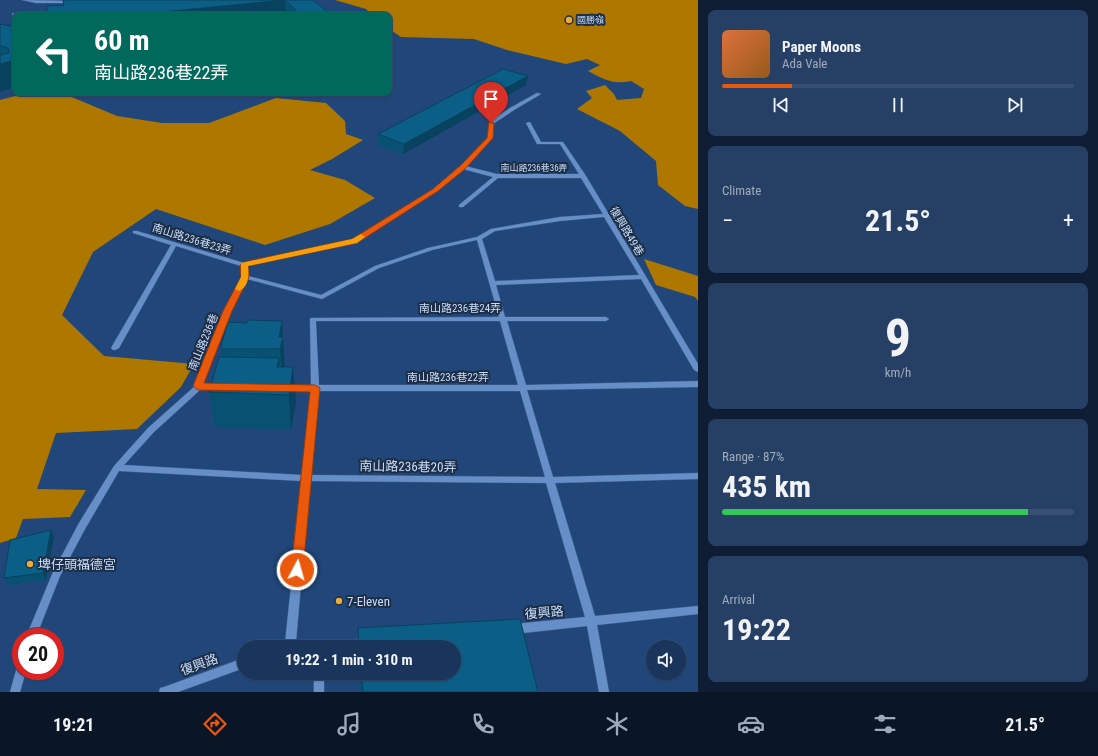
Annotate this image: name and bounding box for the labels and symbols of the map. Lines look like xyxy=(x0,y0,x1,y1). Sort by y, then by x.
marker: 國勝嶺 xyxy=(564,15,574,25)
place label: 國勝嶺 xyxy=(577,15,604,25)
pin xyxy=(474,82,508,123)
street label: 南山路236巷36弄 xyxy=(500,163,568,173)
street label: 復興路49巷 xyxy=(607,204,646,258)
street label: 南山路236巷23弄 xyxy=(151,221,233,258)
street label: 南山路236巷24弄 xyxy=(419,302,501,315)
street label: 南山路236巷 xyxy=(186,312,221,373)
street label: 南山路236巷22弄 xyxy=(407,371,489,384)
street label: 南山路236巷20弄 xyxy=(359,458,457,475)
position arrow xyxy=(276,549,318,591)
place label: 埤仔頭福德宮 xyxy=(38,557,116,572)
marker: 埤仔頭福德宮 xyxy=(25,559,35,569)
place label: 7-Eleven xyxy=(347,594,390,609)
marker: 7-Eleven xyxy=(334,596,344,606)
street label: 復興路 xyxy=(524,603,564,622)
speed limit sign: 20 xyxy=(12,628,64,680)
street label: 復興路 xyxy=(178,651,220,678)

